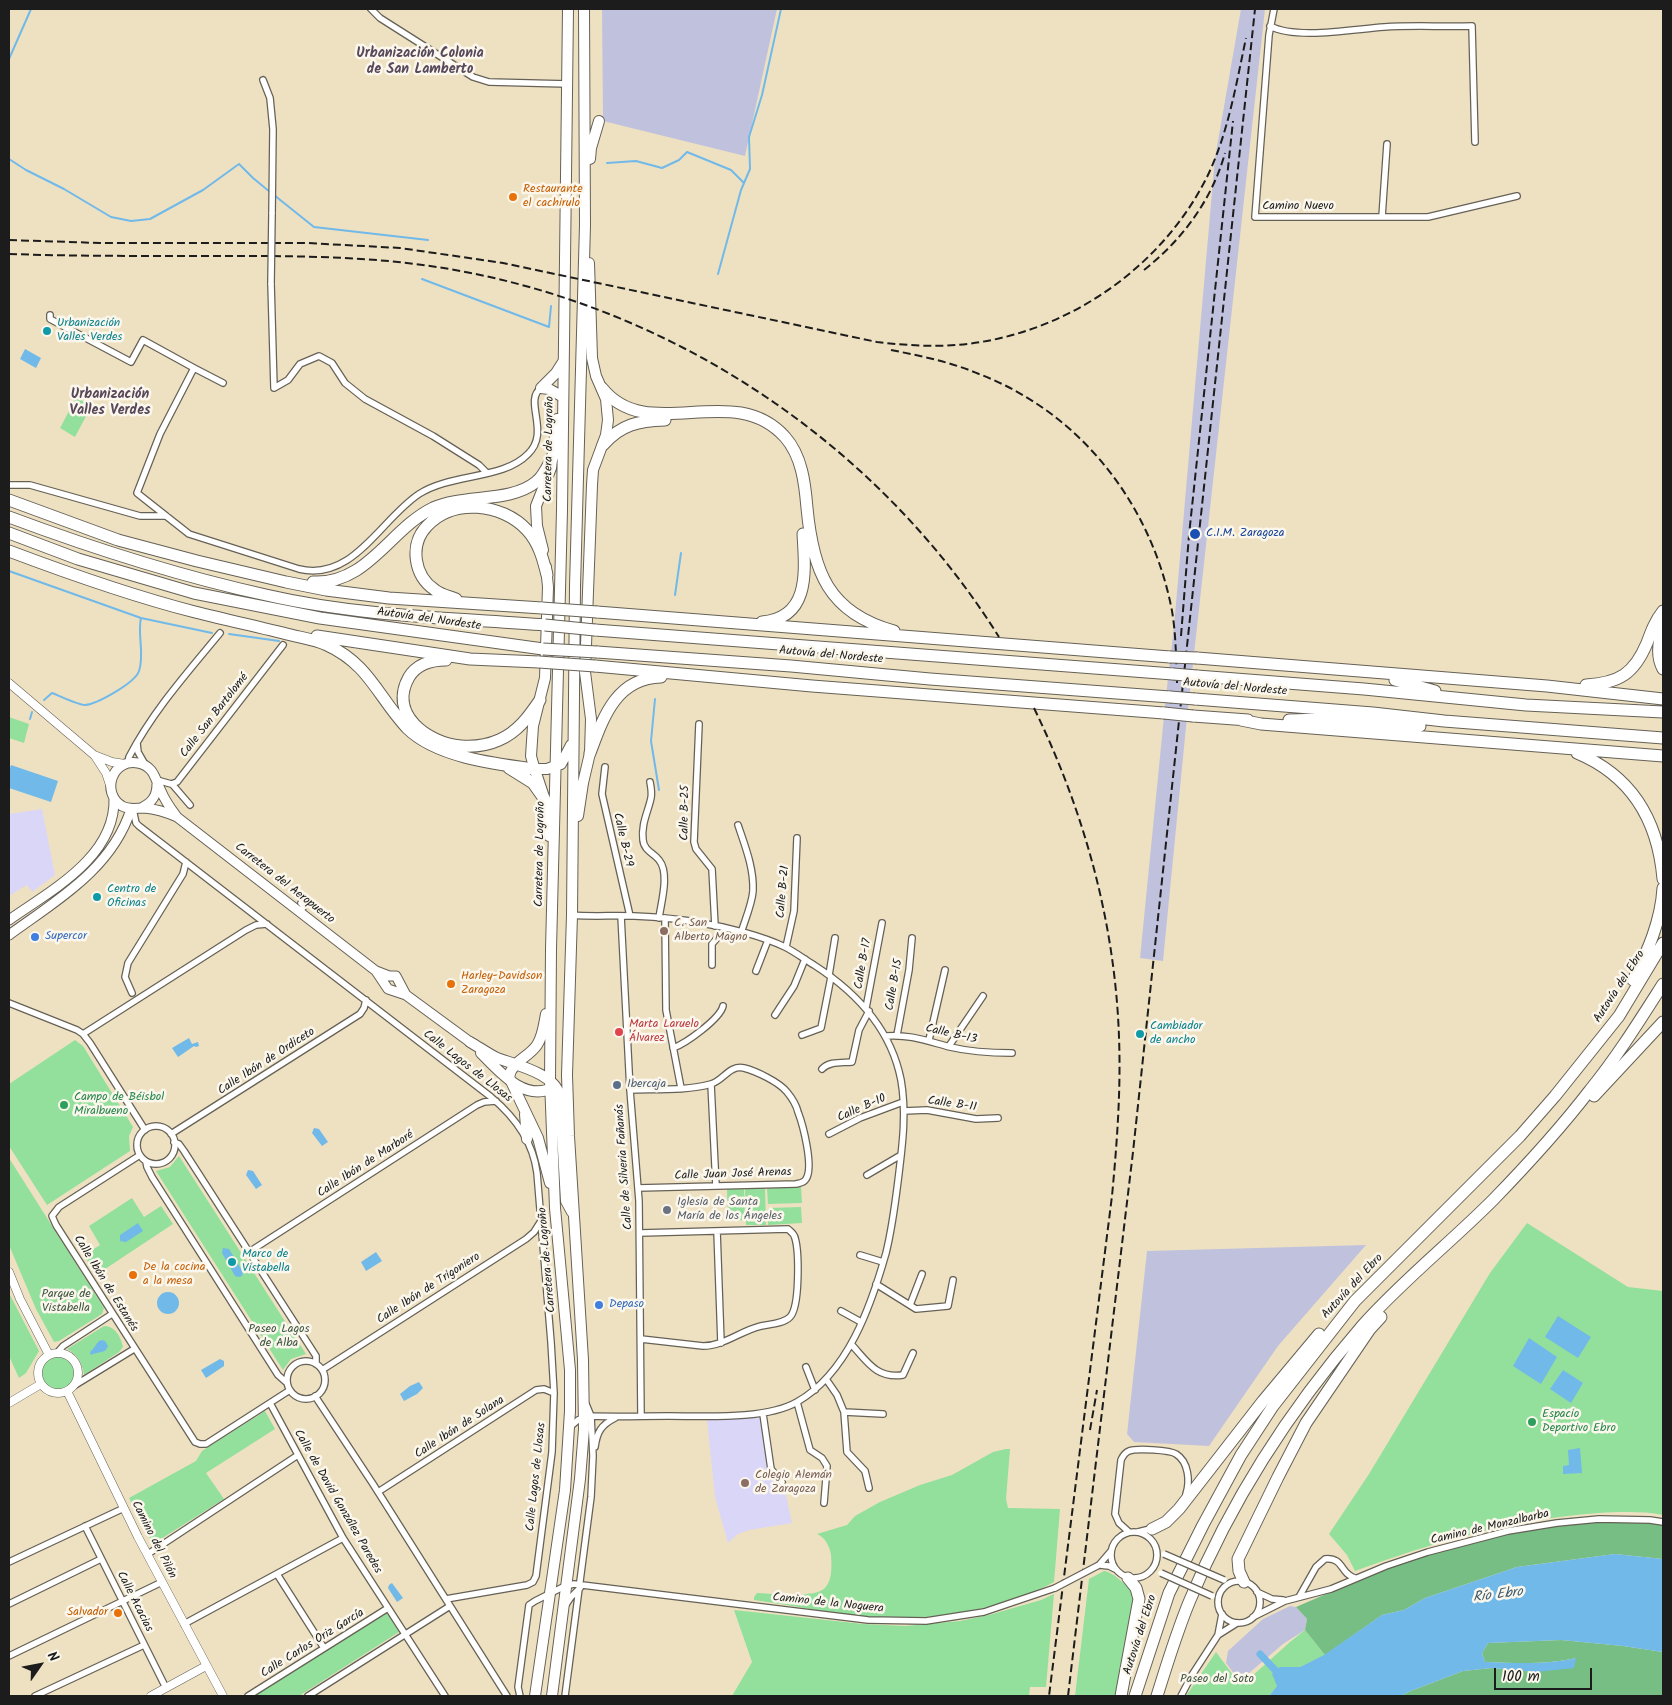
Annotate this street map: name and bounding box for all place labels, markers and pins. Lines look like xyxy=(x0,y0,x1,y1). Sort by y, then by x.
place label: Restaurante el cachirulo xyxy=(523,183,583,211)
marker: Restaurante el cachirulo xyxy=(507,191,519,203)
place label: Urbanización Valles Verdes xyxy=(57,317,122,345)
marker: Urbanización Valles Verdes xyxy=(41,325,53,337)
marker: C.I.M. Zaragoza xyxy=(1188,527,1202,541)
place label: C.I.M. Zaragoza xyxy=(1206,527,1284,541)
place label: Centro de Oficinas xyxy=(107,883,156,911)
marker: Centro de Oficinas xyxy=(91,891,103,903)
place label: C. San Alberto Magno xyxy=(674,917,747,945)
marker: C. San Alberto Magno xyxy=(658,925,670,937)
place label: Supercor xyxy=(45,930,87,944)
marker: Supercor xyxy=(29,931,41,943)
place label: Harley-Davidson Zaragoza xyxy=(461,970,542,998)
marker: Harley-Davidson Zaragoza xyxy=(445,978,457,990)
place label: Marta Laruelo Álvarez xyxy=(629,1018,699,1046)
place label: Cambiador de ancho xyxy=(1150,1020,1203,1048)
marker: Marta Laruelo Álvarez xyxy=(613,1026,625,1038)
marker: Cambiador de ancho xyxy=(1134,1028,1146,1040)
place label: Ibercaja xyxy=(627,1078,666,1092)
marker: Ibercaja xyxy=(611,1079,623,1091)
place label: Campo de Béisbol Miralbueno xyxy=(74,1091,164,1119)
marker: Campo de Béisbol Miralbueno xyxy=(58,1099,70,1111)
place label: Iglesia de Santa María de los Ángeles xyxy=(677,1196,782,1224)
marker: Iglesia de Santa María de los Ángeles xyxy=(661,1204,673,1216)
place label: Marco de Vistabella xyxy=(242,1248,290,1276)
marker: Marco de Vistabella xyxy=(226,1256,238,1268)
place label: De la cocina a la mesa xyxy=(143,1261,205,1289)
marker: De la cocina a la mesa xyxy=(127,1269,139,1281)
place label: Depaso xyxy=(609,1298,644,1312)
marker: Depaso xyxy=(593,1299,605,1311)
place label: Espacio Deportivo Ebro xyxy=(1542,1408,1616,1436)
marker: Espacio Deportivo Ebro xyxy=(1526,1416,1538,1428)
place label: Colegio Alemán de Zaragoza xyxy=(755,1469,832,1497)
marker: Colegio Alemán de Zaragoza xyxy=(739,1477,751,1489)
place label: Salvador xyxy=(67,1606,108,1620)
marker: Salvador xyxy=(112,1607,124,1619)

